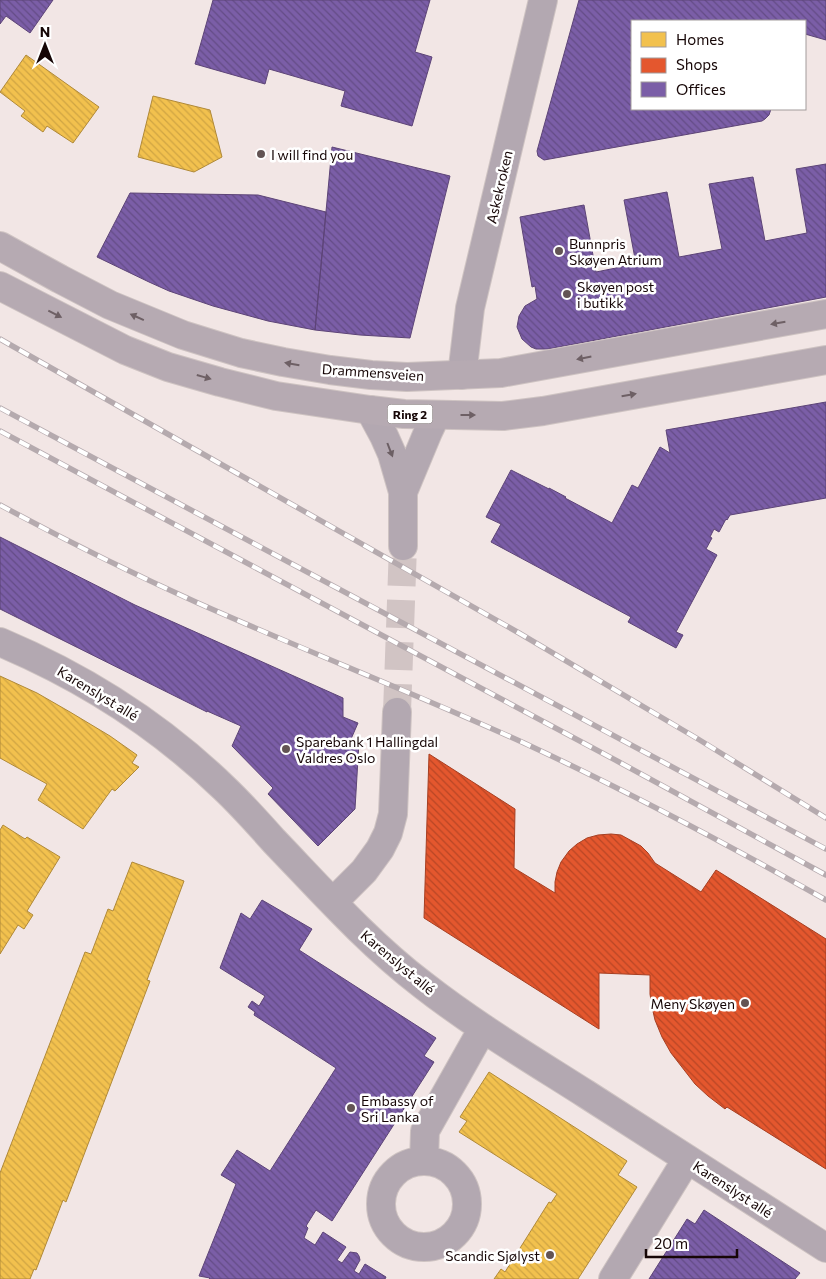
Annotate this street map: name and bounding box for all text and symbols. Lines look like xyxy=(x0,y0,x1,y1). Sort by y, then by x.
north arrow xyxy=(20,20,70,70)
legend xyxy=(631,20,806,110)
text: N xyxy=(40,23,50,40)
text: Homes xyxy=(676,30,724,48)
text: Shops xyxy=(676,55,718,73)
text: Offices xyxy=(676,80,726,98)
place label: I will find you xyxy=(271,146,353,163)
marker: I will find you xyxy=(255,148,267,160)
street label: Askekroken xyxy=(482,149,516,225)
place label: Bunnpris Skøyen Atrium xyxy=(569,235,662,268)
marker: Bunnpris Skøyen Atrium xyxy=(553,245,565,257)
place label: Skøyen post i butikk xyxy=(577,278,655,311)
marker: Skøyen post i butikk xyxy=(561,288,573,300)
one-way arrow xyxy=(48,310,62,318)
one-way arrow xyxy=(130,312,144,320)
one-way arrow xyxy=(770,319,786,327)
one-way arrow xyxy=(575,355,591,363)
one-way arrow xyxy=(284,359,300,367)
street label: Drammensveien xyxy=(321,360,425,384)
one-way arrow xyxy=(197,374,212,382)
one-way arrow xyxy=(621,391,637,399)
road number: Ring 2 xyxy=(388,404,432,424)
one-way arrow xyxy=(461,411,477,419)
one-way arrow xyxy=(386,443,394,458)
street label: Karenslyst allé xyxy=(55,662,141,724)
place label: Sparebank 1 Hallingdal Valdres Oslo xyxy=(296,733,438,766)
marker: Sparebank 1 Hallingdal Valdres Oslo xyxy=(280,743,292,755)
street label: Karenslyst allé xyxy=(358,926,438,998)
place label: Meny Skøyen xyxy=(650,995,735,1012)
marker: Meny Skøyen xyxy=(739,997,751,1009)
place label: Embassy of Sri Lanka xyxy=(361,1092,434,1125)
marker: Embassy of Sri Lanka xyxy=(345,1102,357,1114)
street label: Karenslyst allé xyxy=(690,1157,776,1221)
scale bar xyxy=(646,1226,737,1258)
text: 20 m xyxy=(654,1234,688,1252)
place label: Scandic Sjølyst xyxy=(445,1247,540,1264)
marker: Scandic Sjølyst xyxy=(544,1249,556,1261)

